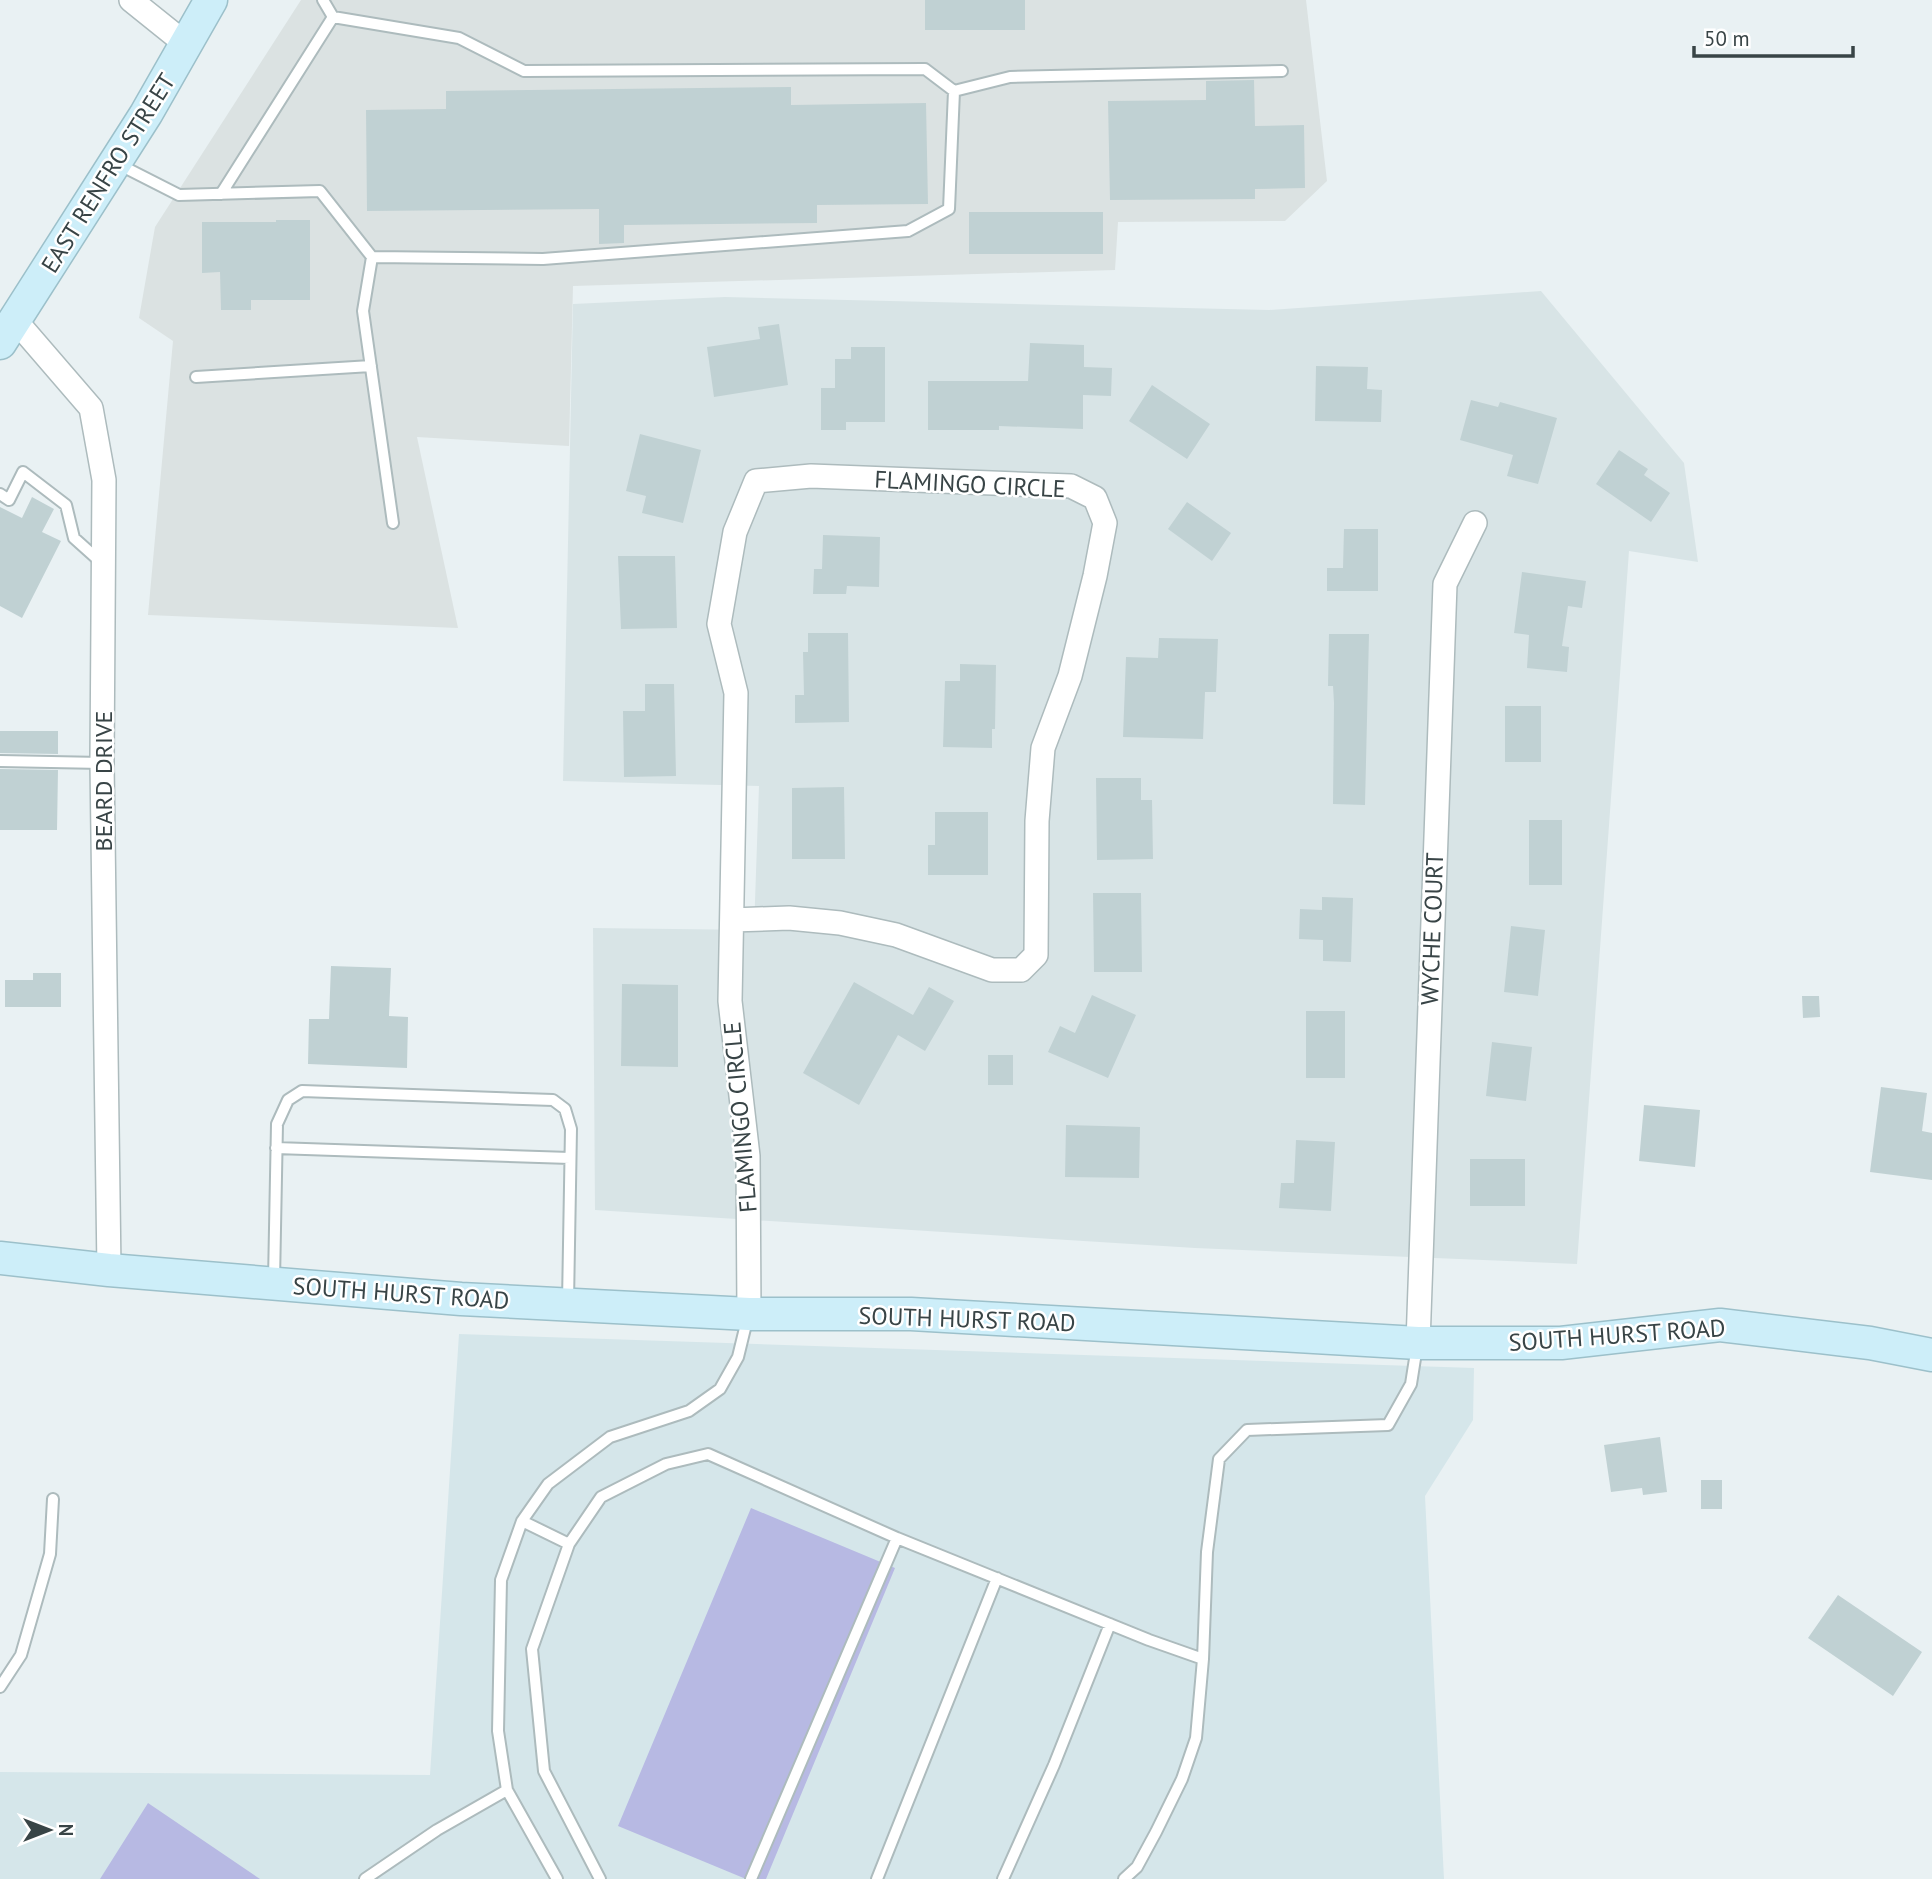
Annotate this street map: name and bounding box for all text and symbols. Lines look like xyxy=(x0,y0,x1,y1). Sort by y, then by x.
scale bar xyxy=(1694,14,1853,58)
text: 50 m xyxy=(1704,25,1750,52)
street label: EAST RENFRO STREET xyxy=(34,67,182,279)
street label: FLAMINGO CIRCLE xyxy=(874,464,1066,504)
street label: BEARD DRIVE xyxy=(88,711,119,851)
street label: WYCHE COURT xyxy=(1414,852,1450,1006)
street label: FLAMINGO CIRCLE xyxy=(716,1020,764,1214)
street label: SOUTH HURST ROAD xyxy=(292,1270,510,1316)
street label: SOUTH HURST ROAD xyxy=(858,1300,1076,1338)
street label: SOUTH HURST ROAD xyxy=(1508,1312,1726,1358)
north arrow xyxy=(14,1795,84,1865)
text: N xyxy=(54,1824,78,1836)

